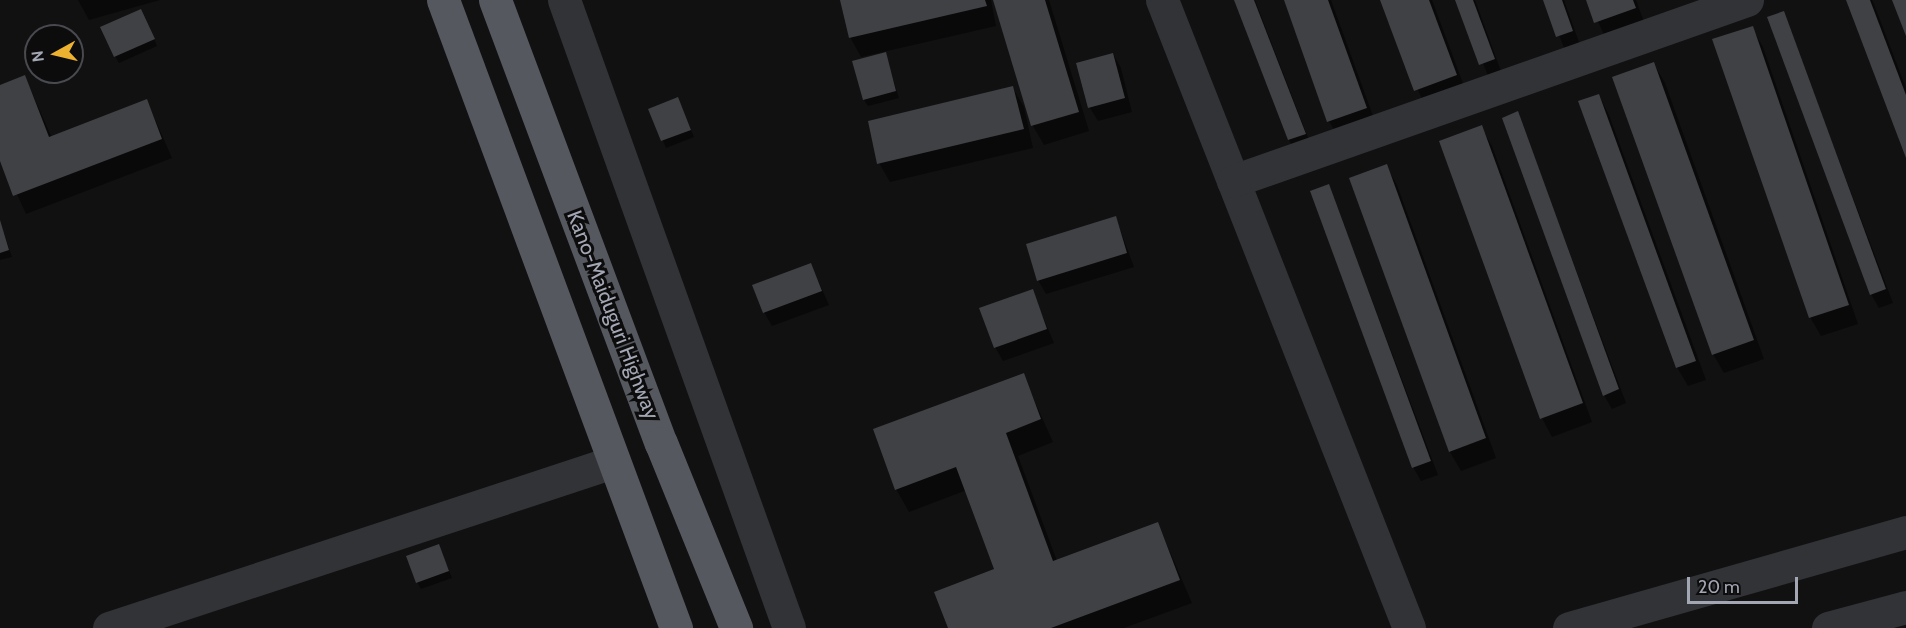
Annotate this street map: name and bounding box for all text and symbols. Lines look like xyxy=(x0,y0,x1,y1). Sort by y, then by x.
north arrow xyxy=(24,24,84,84)
text: N xyxy=(27,49,48,63)
street label: Kano-Maiduguri Highway xyxy=(562,207,664,423)
scale bar xyxy=(1690,565,1801,603)
text: 20 m xyxy=(1698,576,1740,598)

